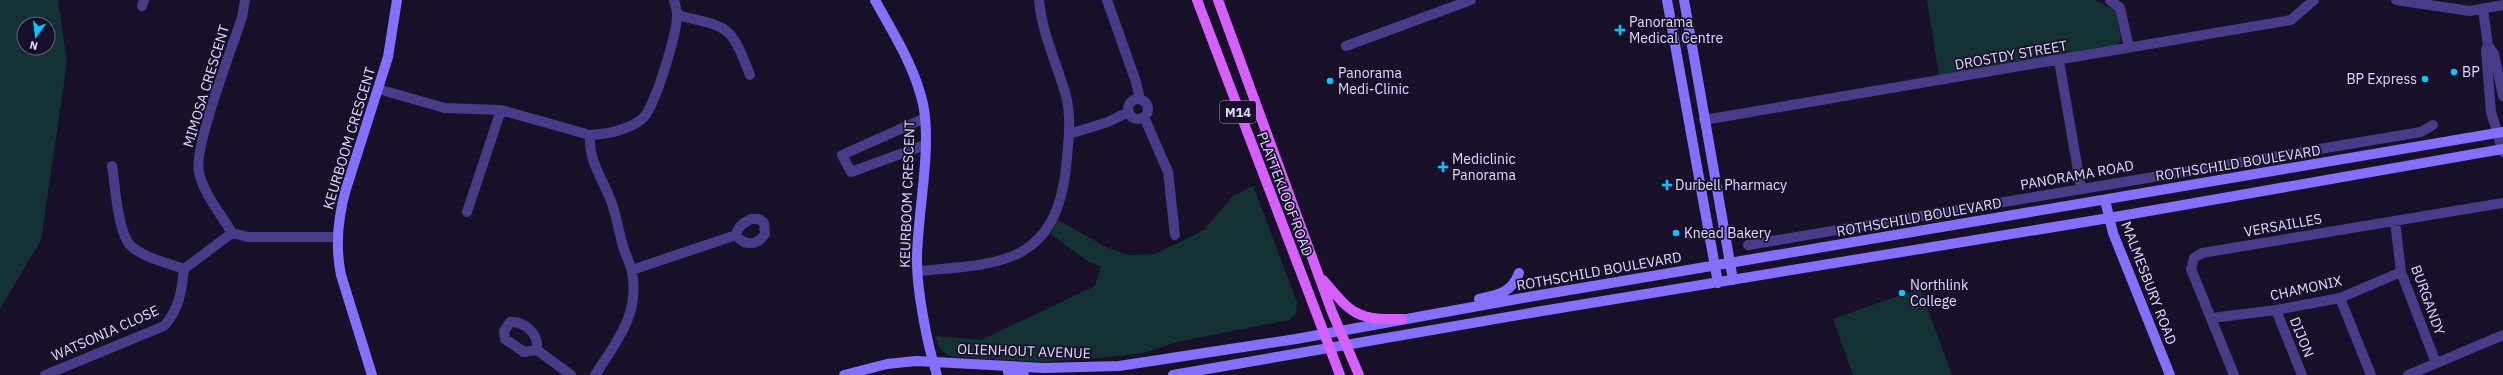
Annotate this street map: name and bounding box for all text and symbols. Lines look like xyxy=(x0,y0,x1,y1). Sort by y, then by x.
place label: Panorama Medical Centre xyxy=(1629,13,1724,47)
north arrow xyxy=(16,16,56,56)
street label: MIMOSA CRESCENT xyxy=(179,22,233,150)
marker: Panorama Medical Centre xyxy=(1614,24,1626,36)
street label: DROSTDY STREET xyxy=(1953,36,2069,74)
text: N xyxy=(28,38,39,53)
place label: BP xyxy=(2462,63,2480,81)
place label: Panorama Medi-Clinic xyxy=(1338,64,1409,98)
street label: KEURBOOM CRESCENT xyxy=(319,65,379,211)
marker: BP xyxy=(2449,67,2459,77)
place label: BP Express xyxy=(2346,70,2417,88)
marker: BP Express xyxy=(2420,74,2430,84)
marker: Panorama Medi-Clinic xyxy=(1325,76,1335,86)
road number: M14 xyxy=(1220,101,1256,123)
street label: KEURBOOM CRESCENT xyxy=(895,120,919,268)
street label: PLATTEKLOOF ROAD xyxy=(1253,129,1317,259)
street label: ROTHSCHILD BOULEVARD xyxy=(2154,141,2322,185)
place label: Mediclinic Panorama xyxy=(1452,150,1516,184)
street label: PANORAMA ROAD xyxy=(2019,156,2135,194)
marker: Mediclinic Panorama xyxy=(1437,161,1449,173)
place label: Durbell Pharmacy xyxy=(1675,176,1787,194)
marker: Durbell Pharmacy xyxy=(1662,180,1672,190)
street label: ROTHSCHILD BOULEVARD xyxy=(1835,194,2003,240)
street label: VERSAILLES xyxy=(2243,209,2323,241)
street label: MALMESBURY ROAD xyxy=(2117,219,2181,347)
place label: Knead Bakery xyxy=(1684,224,1771,242)
marker: Knead Bakery xyxy=(1671,228,1681,238)
street label: ROTHSCHILD BOULEVARD xyxy=(1515,248,1683,294)
street label: BURGANDY xyxy=(2407,262,2449,338)
street label: CHAMONIX xyxy=(2268,272,2344,304)
place label: Northlink College xyxy=(1910,276,1969,310)
marker: Northlink College xyxy=(1897,288,1907,298)
street label: WATSONIA CLOSE xyxy=(49,301,161,365)
street label: DIJON xyxy=(2286,314,2318,360)
street label: OLIENHOUT AVENUE xyxy=(957,340,1091,362)

